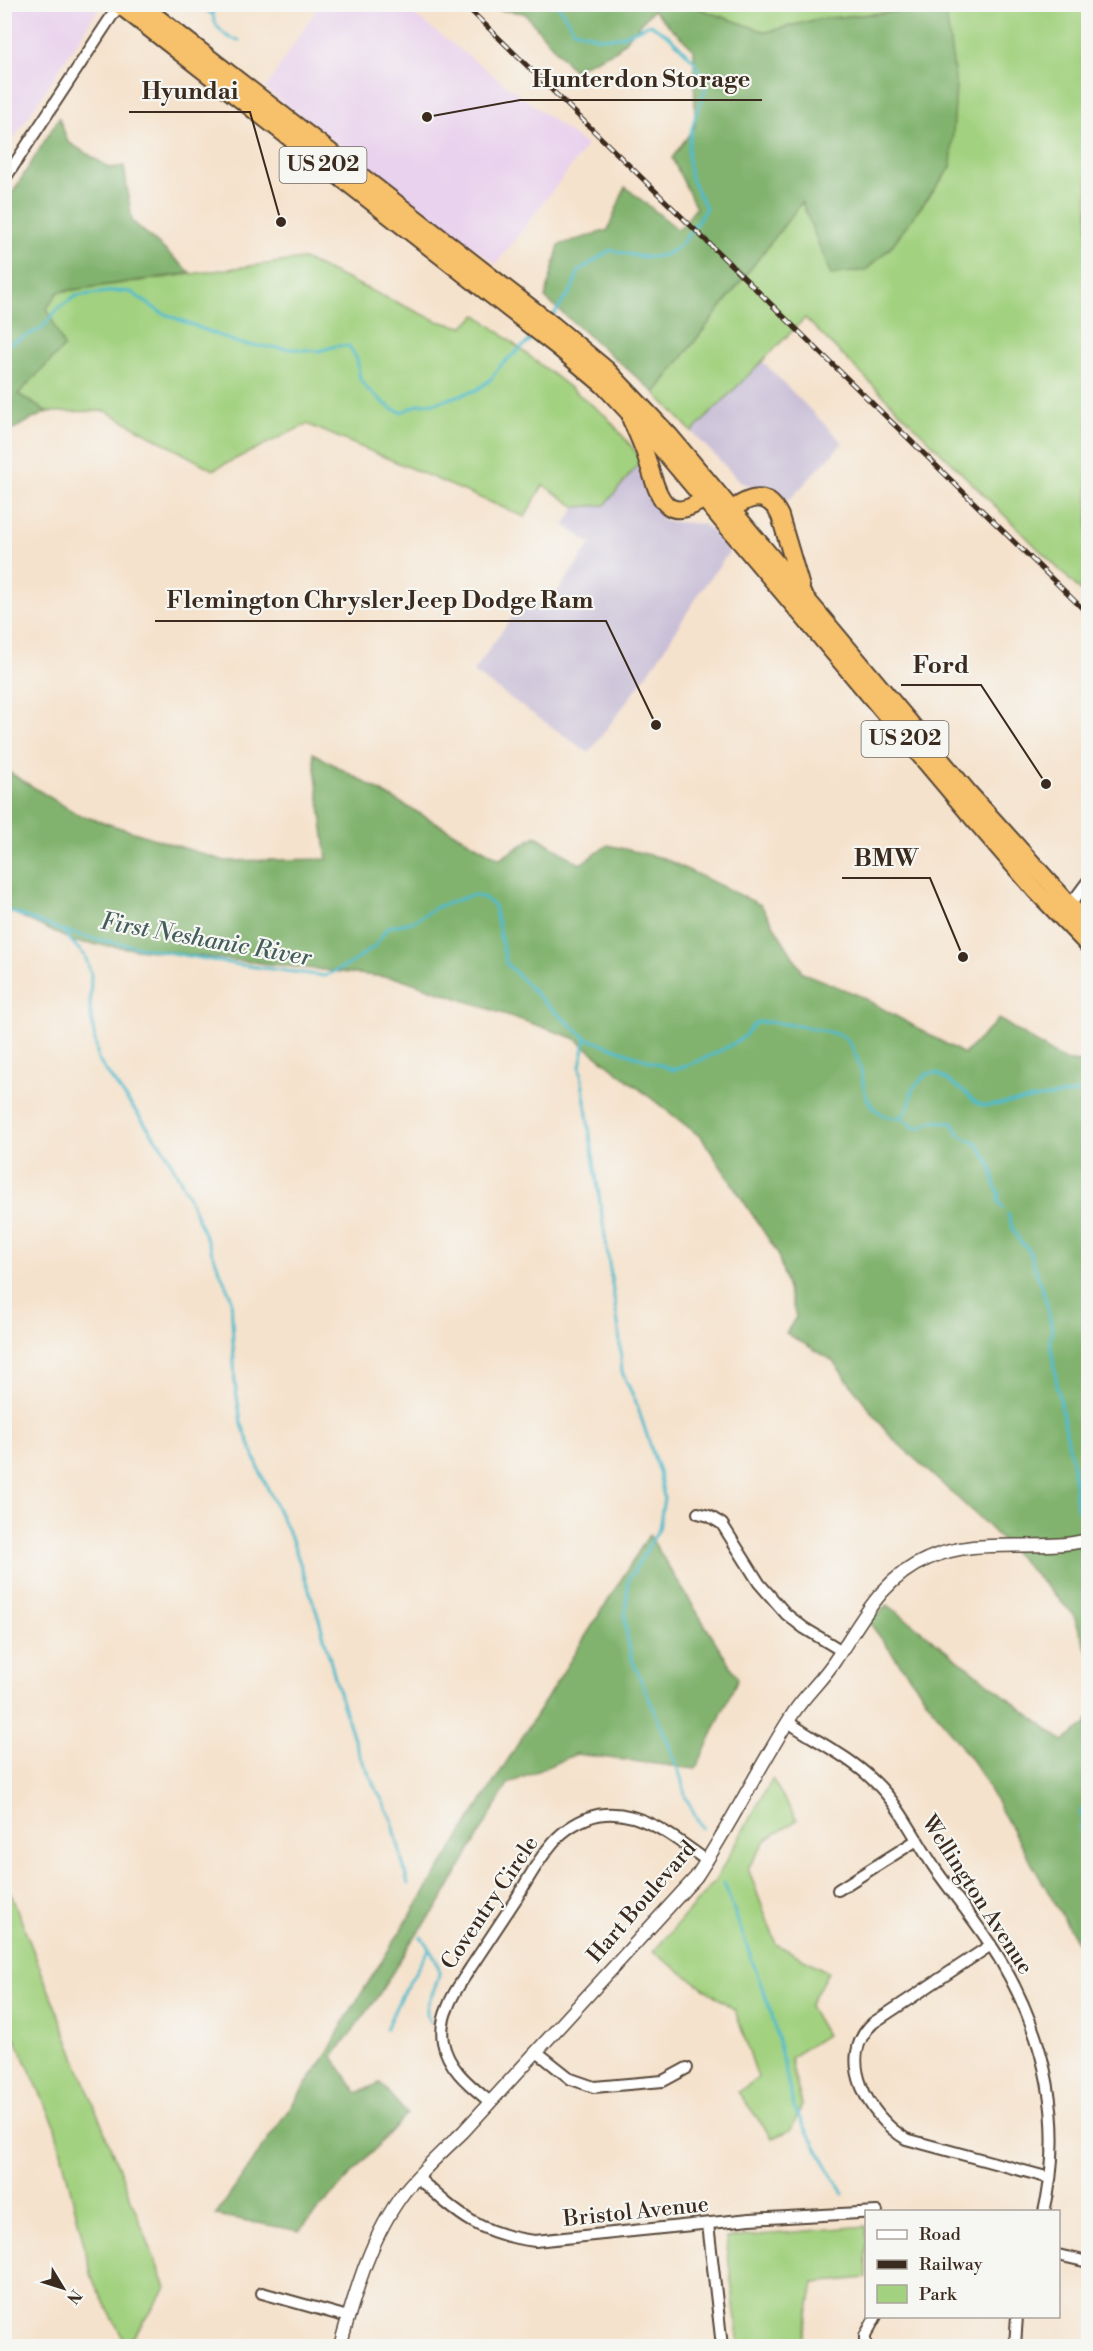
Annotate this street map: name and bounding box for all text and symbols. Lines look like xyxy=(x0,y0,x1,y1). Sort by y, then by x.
callout: Hunterdon Storage xyxy=(520,58,762,100)
text: Hunterdon Storage xyxy=(532,65,750,95)
callout: Hyundai xyxy=(129,70,250,112)
text: Hyundai xyxy=(142,77,239,107)
road number: US 202 xyxy=(280,147,366,183)
callout: Flemington Chrysler Jeep Dodge Ram xyxy=(155,579,606,621)
text: Flemington Chrysler Jeep Dodge Ram xyxy=(167,586,594,616)
callout: Ford xyxy=(901,643,981,685)
text: Ford xyxy=(913,651,969,681)
road number: US 202 xyxy=(862,721,948,757)
callout: BMW xyxy=(842,836,930,878)
text: BMW xyxy=(854,844,919,874)
water label: First Neshanic River xyxy=(98,907,315,973)
street label: Wellington Avenue xyxy=(915,1809,1039,1980)
street label: Coventry Circle xyxy=(435,1831,545,1975)
street label: Hart Boulevard xyxy=(582,1835,703,1969)
street label: Bristol Avenue xyxy=(561,2191,710,2233)
legend xyxy=(865,2210,1060,2318)
text: Road xyxy=(919,2223,962,2246)
text: Railway xyxy=(919,2253,983,2276)
north arrow xyxy=(33,2258,93,2318)
text: Park xyxy=(919,2283,958,2306)
text: N xyxy=(62,2285,86,2308)

